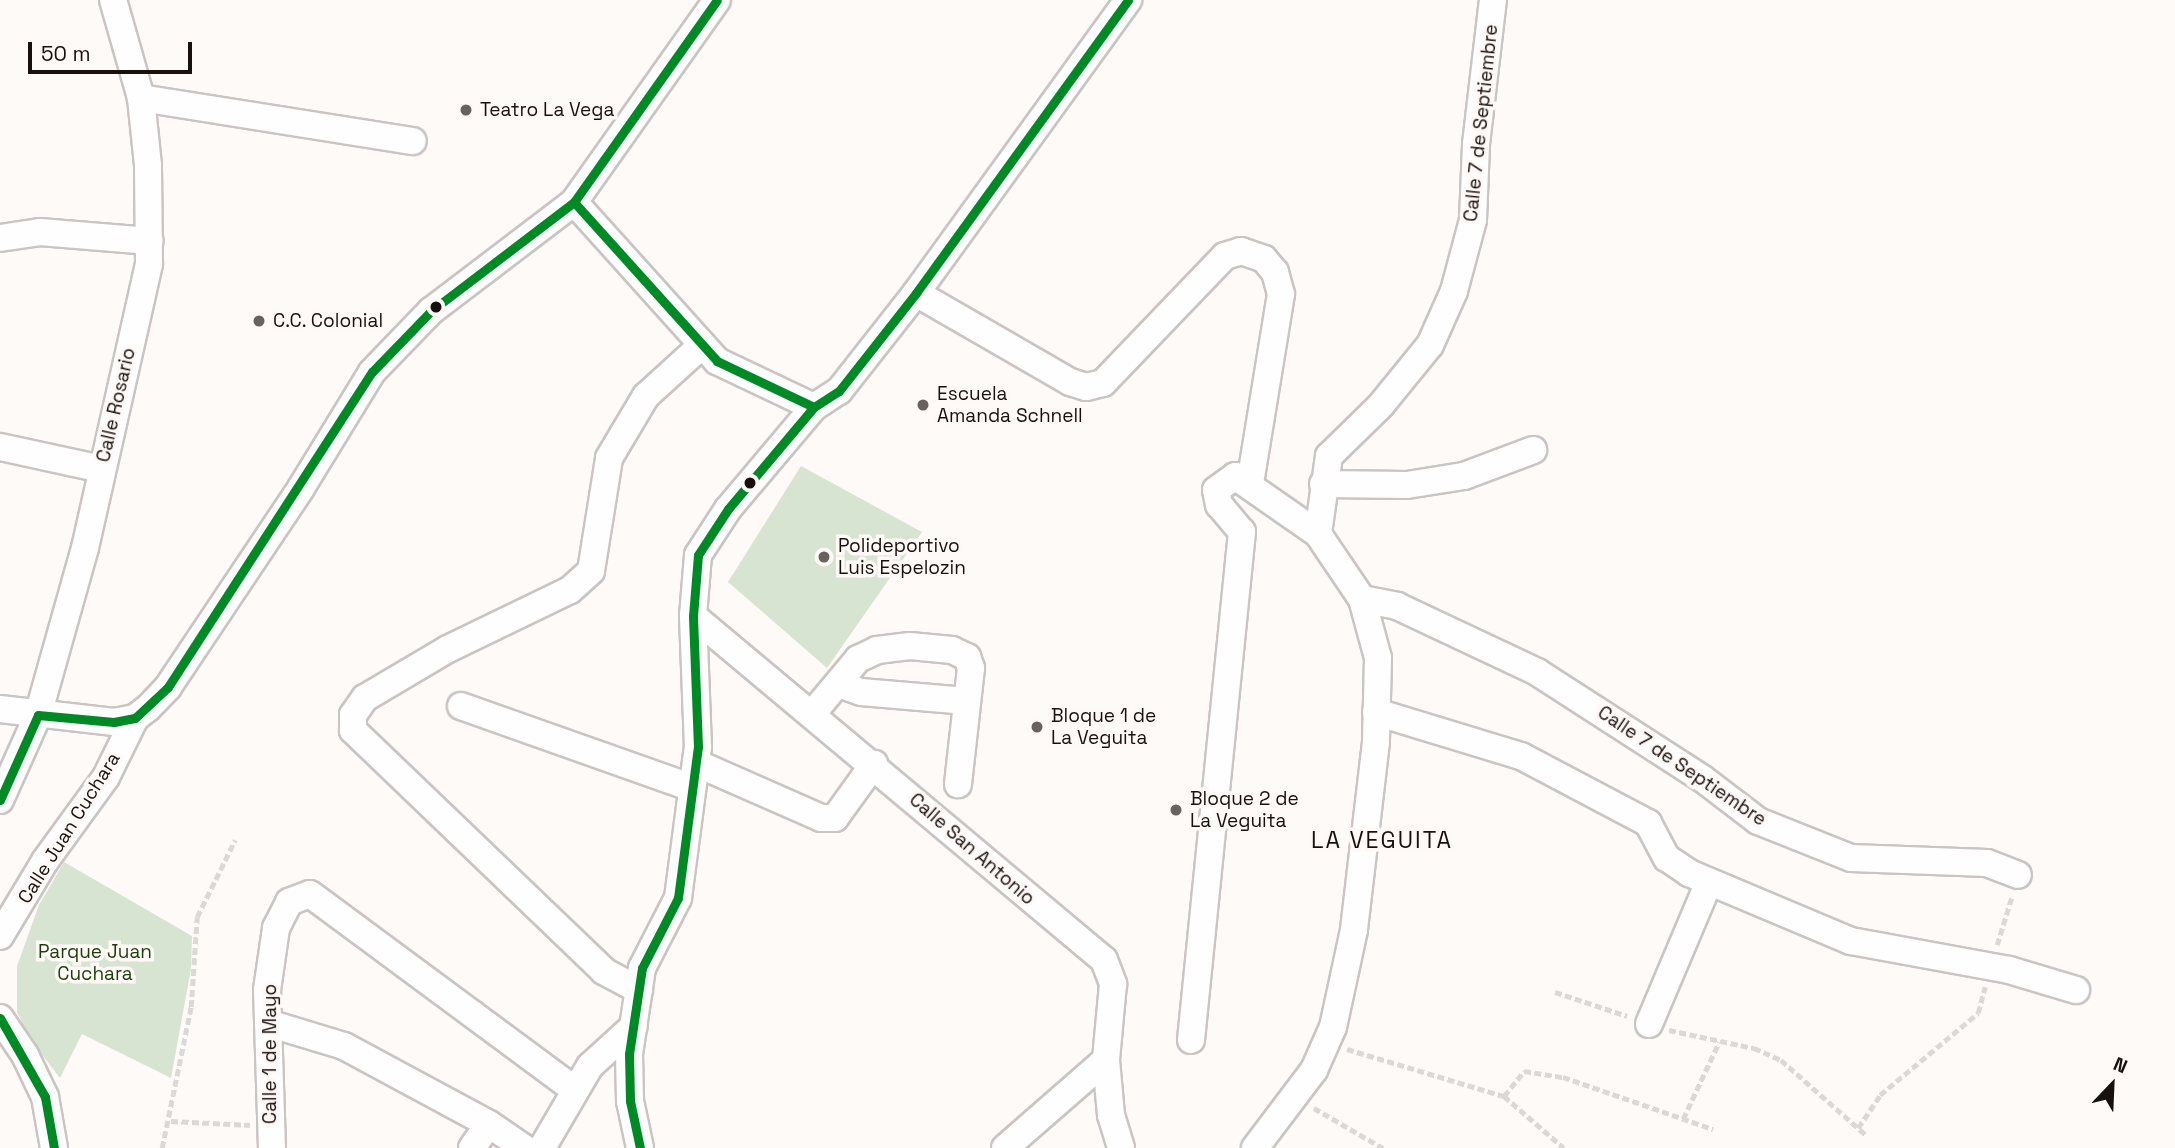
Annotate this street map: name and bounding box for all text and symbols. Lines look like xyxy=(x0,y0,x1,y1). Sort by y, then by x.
street label: Calle 7 de Septiembre xyxy=(1459,23,1503,223)
scale bar xyxy=(32,28,196,72)
text: 50 m xyxy=(41,40,91,67)
place label: Teatro La Vega xyxy=(480,99,615,121)
marker: Teatro La Vega xyxy=(458,102,474,118)
unlabelled marker xyxy=(429,300,443,314)
place label: C.C. Colonial xyxy=(273,310,384,332)
marker: C.C. Colonial xyxy=(251,313,267,329)
street label: Calle Rosario xyxy=(92,346,140,464)
place label: Escuela Amanda Schnell xyxy=(937,383,1083,427)
marker: Escuela Amanda Schnell xyxy=(915,397,931,413)
unlabelled marker xyxy=(743,476,757,490)
place label: Polideportivo Luis Espelozin xyxy=(838,535,966,579)
marker: Polideportivo Luis Espelozin xyxy=(816,549,832,565)
street label: Calle 7 de Septiembre xyxy=(1593,701,1771,831)
place label: Bloque 1 de La Veguita xyxy=(1051,705,1156,749)
marker: Bloque 1 de La Veguita xyxy=(1029,719,1045,735)
street label: Calle Juan Cuchara xyxy=(13,748,125,908)
street label: Calle San Antonio xyxy=(904,788,1040,910)
place label: Bloque 2 de La Veguita xyxy=(1190,788,1299,832)
marker: Bloque 2 de La Veguita xyxy=(1168,802,1184,818)
district label: LA VEGUITA xyxy=(1312,826,1452,854)
park label: Parque Juan Cuchara xyxy=(38,941,152,985)
street label: Calle 1 de Mayo xyxy=(259,984,281,1124)
north arrow xyxy=(2077,1050,2147,1120)
text: N xyxy=(2110,1051,2131,1079)

